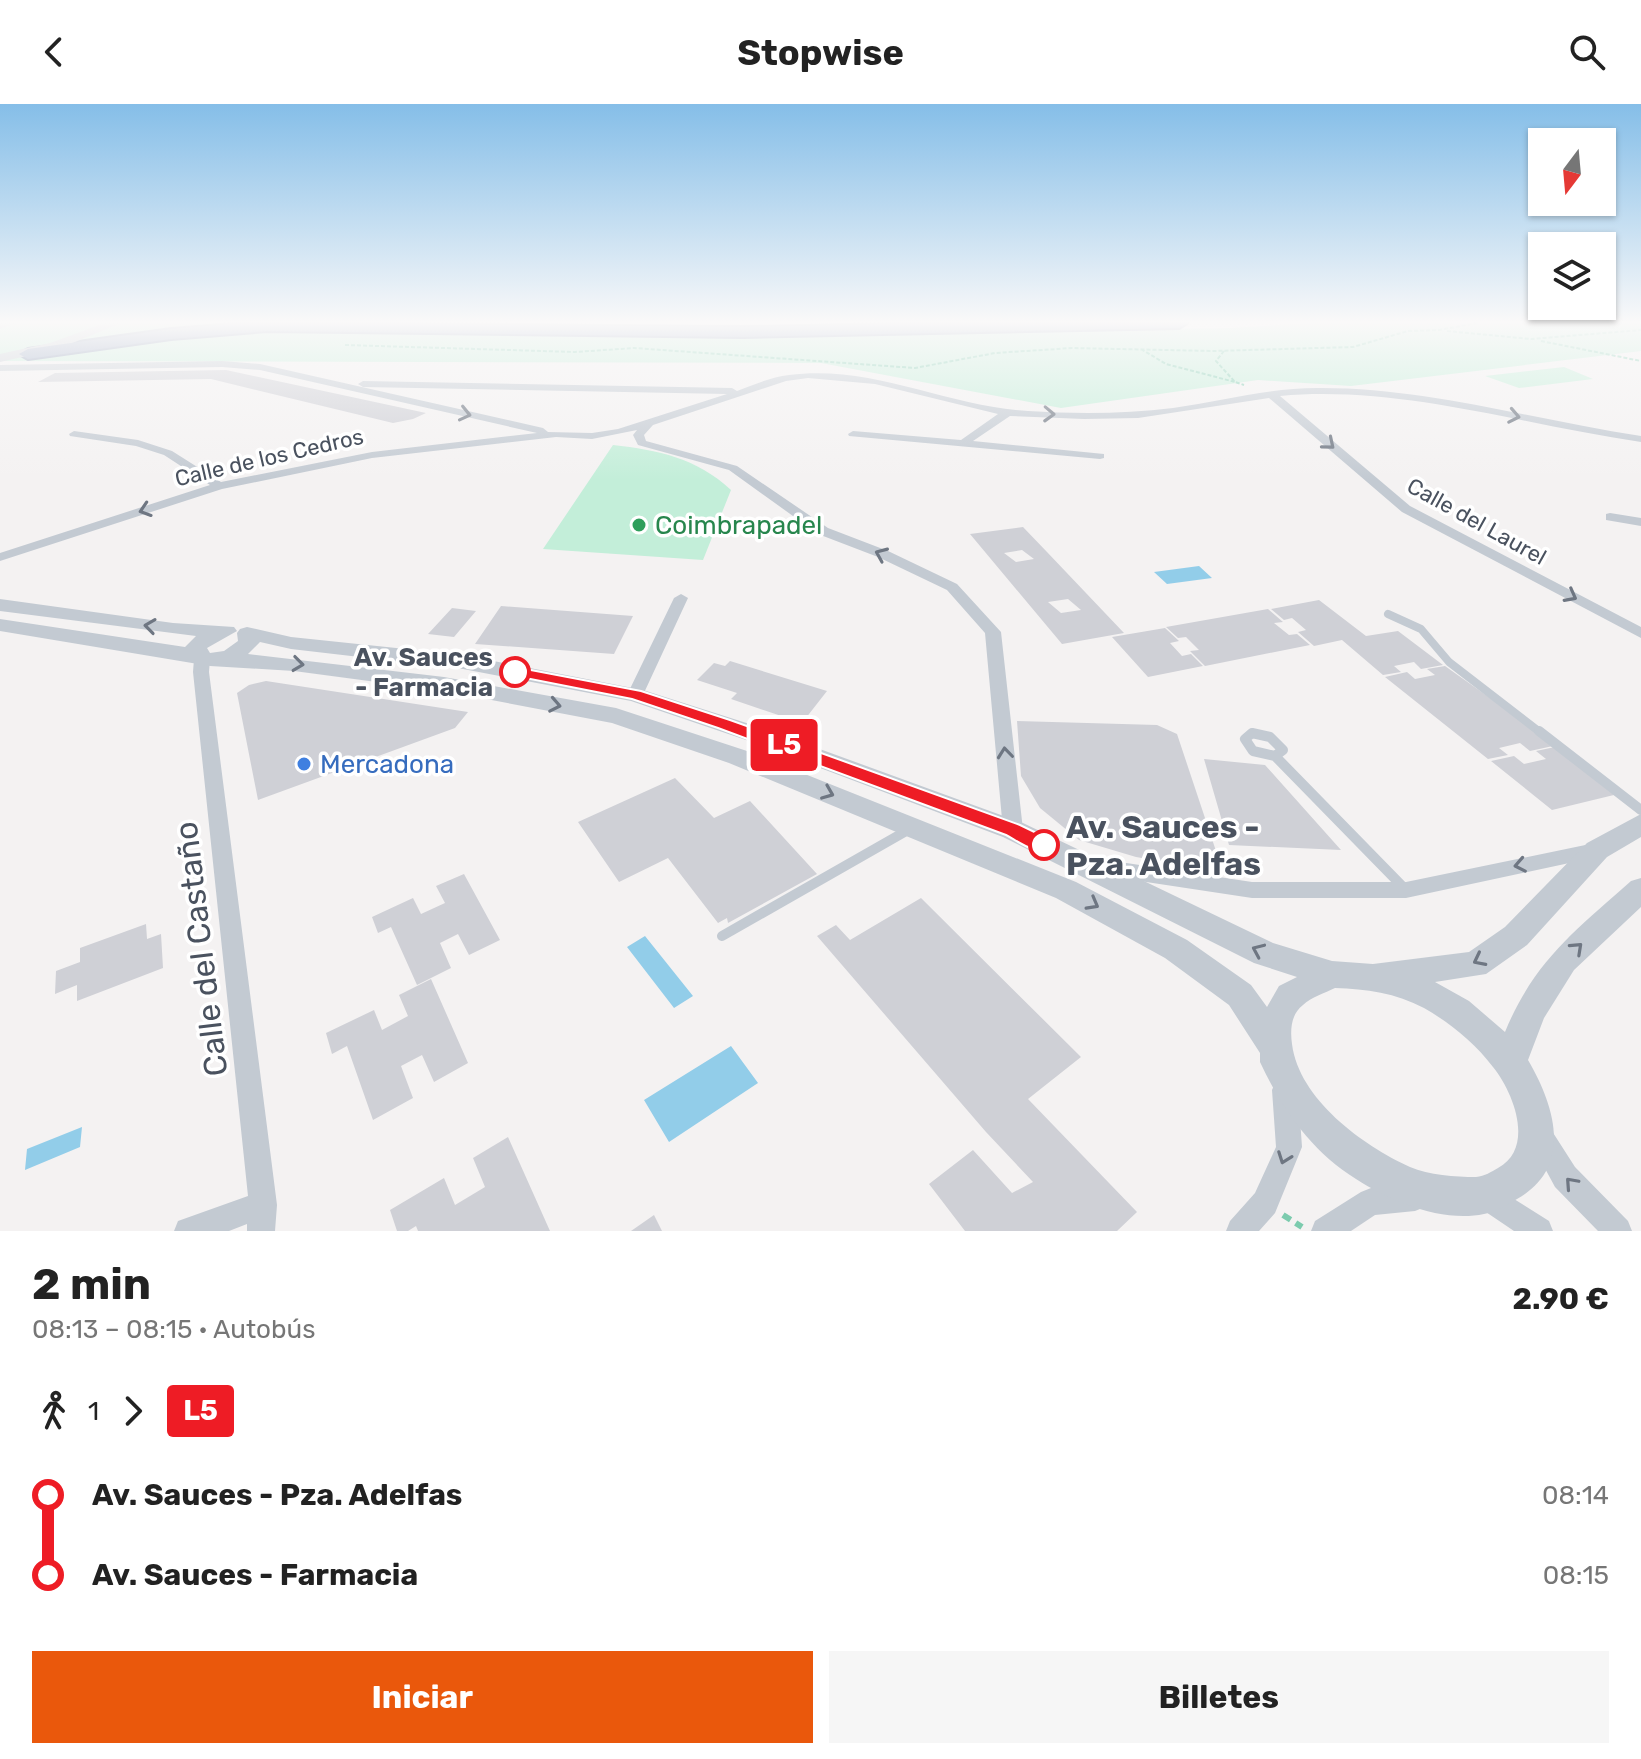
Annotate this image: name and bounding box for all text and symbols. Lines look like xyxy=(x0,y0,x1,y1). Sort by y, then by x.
icon: back xyxy=(32,30,76,74)
icon: search xyxy=(1565,30,1609,74)
text: Stopwise xyxy=(737,31,904,74)
north arrow xyxy=(1528,128,1616,216)
map controls xyxy=(1528,128,1616,320)
button: layers xyxy=(1528,232,1616,320)
one-way arrow xyxy=(457,405,471,422)
one-way arrow xyxy=(1043,406,1056,423)
one-way arrow xyxy=(1507,406,1520,423)
street label: Calle de los Cedros xyxy=(172,423,366,492)
one-way arrow xyxy=(1320,434,1334,448)
street label: Calle del Laurel xyxy=(1402,472,1551,571)
one-way arrow xyxy=(139,501,153,517)
place label: Coimbrapadel xyxy=(655,510,822,541)
marker: Coimbrapadel xyxy=(630,516,648,534)
one-way arrow xyxy=(875,547,889,564)
one-way arrow xyxy=(1563,587,1578,602)
one-way arrow xyxy=(143,618,157,635)
place label: Av. Sauces - Farmacia xyxy=(354,642,493,703)
one-way arrow xyxy=(292,656,305,673)
marker: Av. Sauces - Farmacia xyxy=(500,657,530,687)
one-way arrow xyxy=(548,695,561,712)
line badge: L5 xyxy=(748,719,820,771)
text: L5 xyxy=(767,728,801,761)
one-way arrow xyxy=(997,746,1014,759)
place label: Mercadona xyxy=(320,749,454,780)
marker: Mercadona xyxy=(295,755,313,773)
one-way arrow xyxy=(820,783,834,800)
place label: Av. Sauces - Pza. Adelfas xyxy=(1066,808,1261,883)
street label: Calle del Castaño xyxy=(167,820,235,1078)
marker: Av. Sauces - Pza. Adelfas xyxy=(1029,830,1059,860)
one-way arrow xyxy=(1514,856,1527,873)
one-way arrow xyxy=(1085,895,1100,910)
one-way arrow xyxy=(1568,943,1583,957)
one-way arrow xyxy=(1252,944,1266,960)
one-way arrow xyxy=(1473,950,1487,966)
one-way arrow xyxy=(1277,1150,1294,1164)
one-way arrow xyxy=(1566,1178,1581,1192)
text: 2 min xyxy=(32,1258,151,1310)
text: 2.90 € xyxy=(1513,1281,1609,1317)
text: 08:13 – 08:15 · Autobús xyxy=(32,1314,315,1345)
icon: walk xyxy=(32,1389,76,1433)
icon: forward xyxy=(111,1389,155,1433)
text: L5 xyxy=(183,1394,218,1427)
text: 1 xyxy=(88,1396,99,1427)
text: Av. Sauces - Pza. Adelfas xyxy=(92,1477,462,1513)
text: 08:14 xyxy=(1542,1480,1609,1511)
text: Av. Sauces - Farmacia xyxy=(92,1557,418,1593)
text: 08:15 xyxy=(1543,1560,1609,1591)
button: Iniciar xyxy=(32,1651,813,1743)
button: Billetes xyxy=(829,1651,1609,1743)

